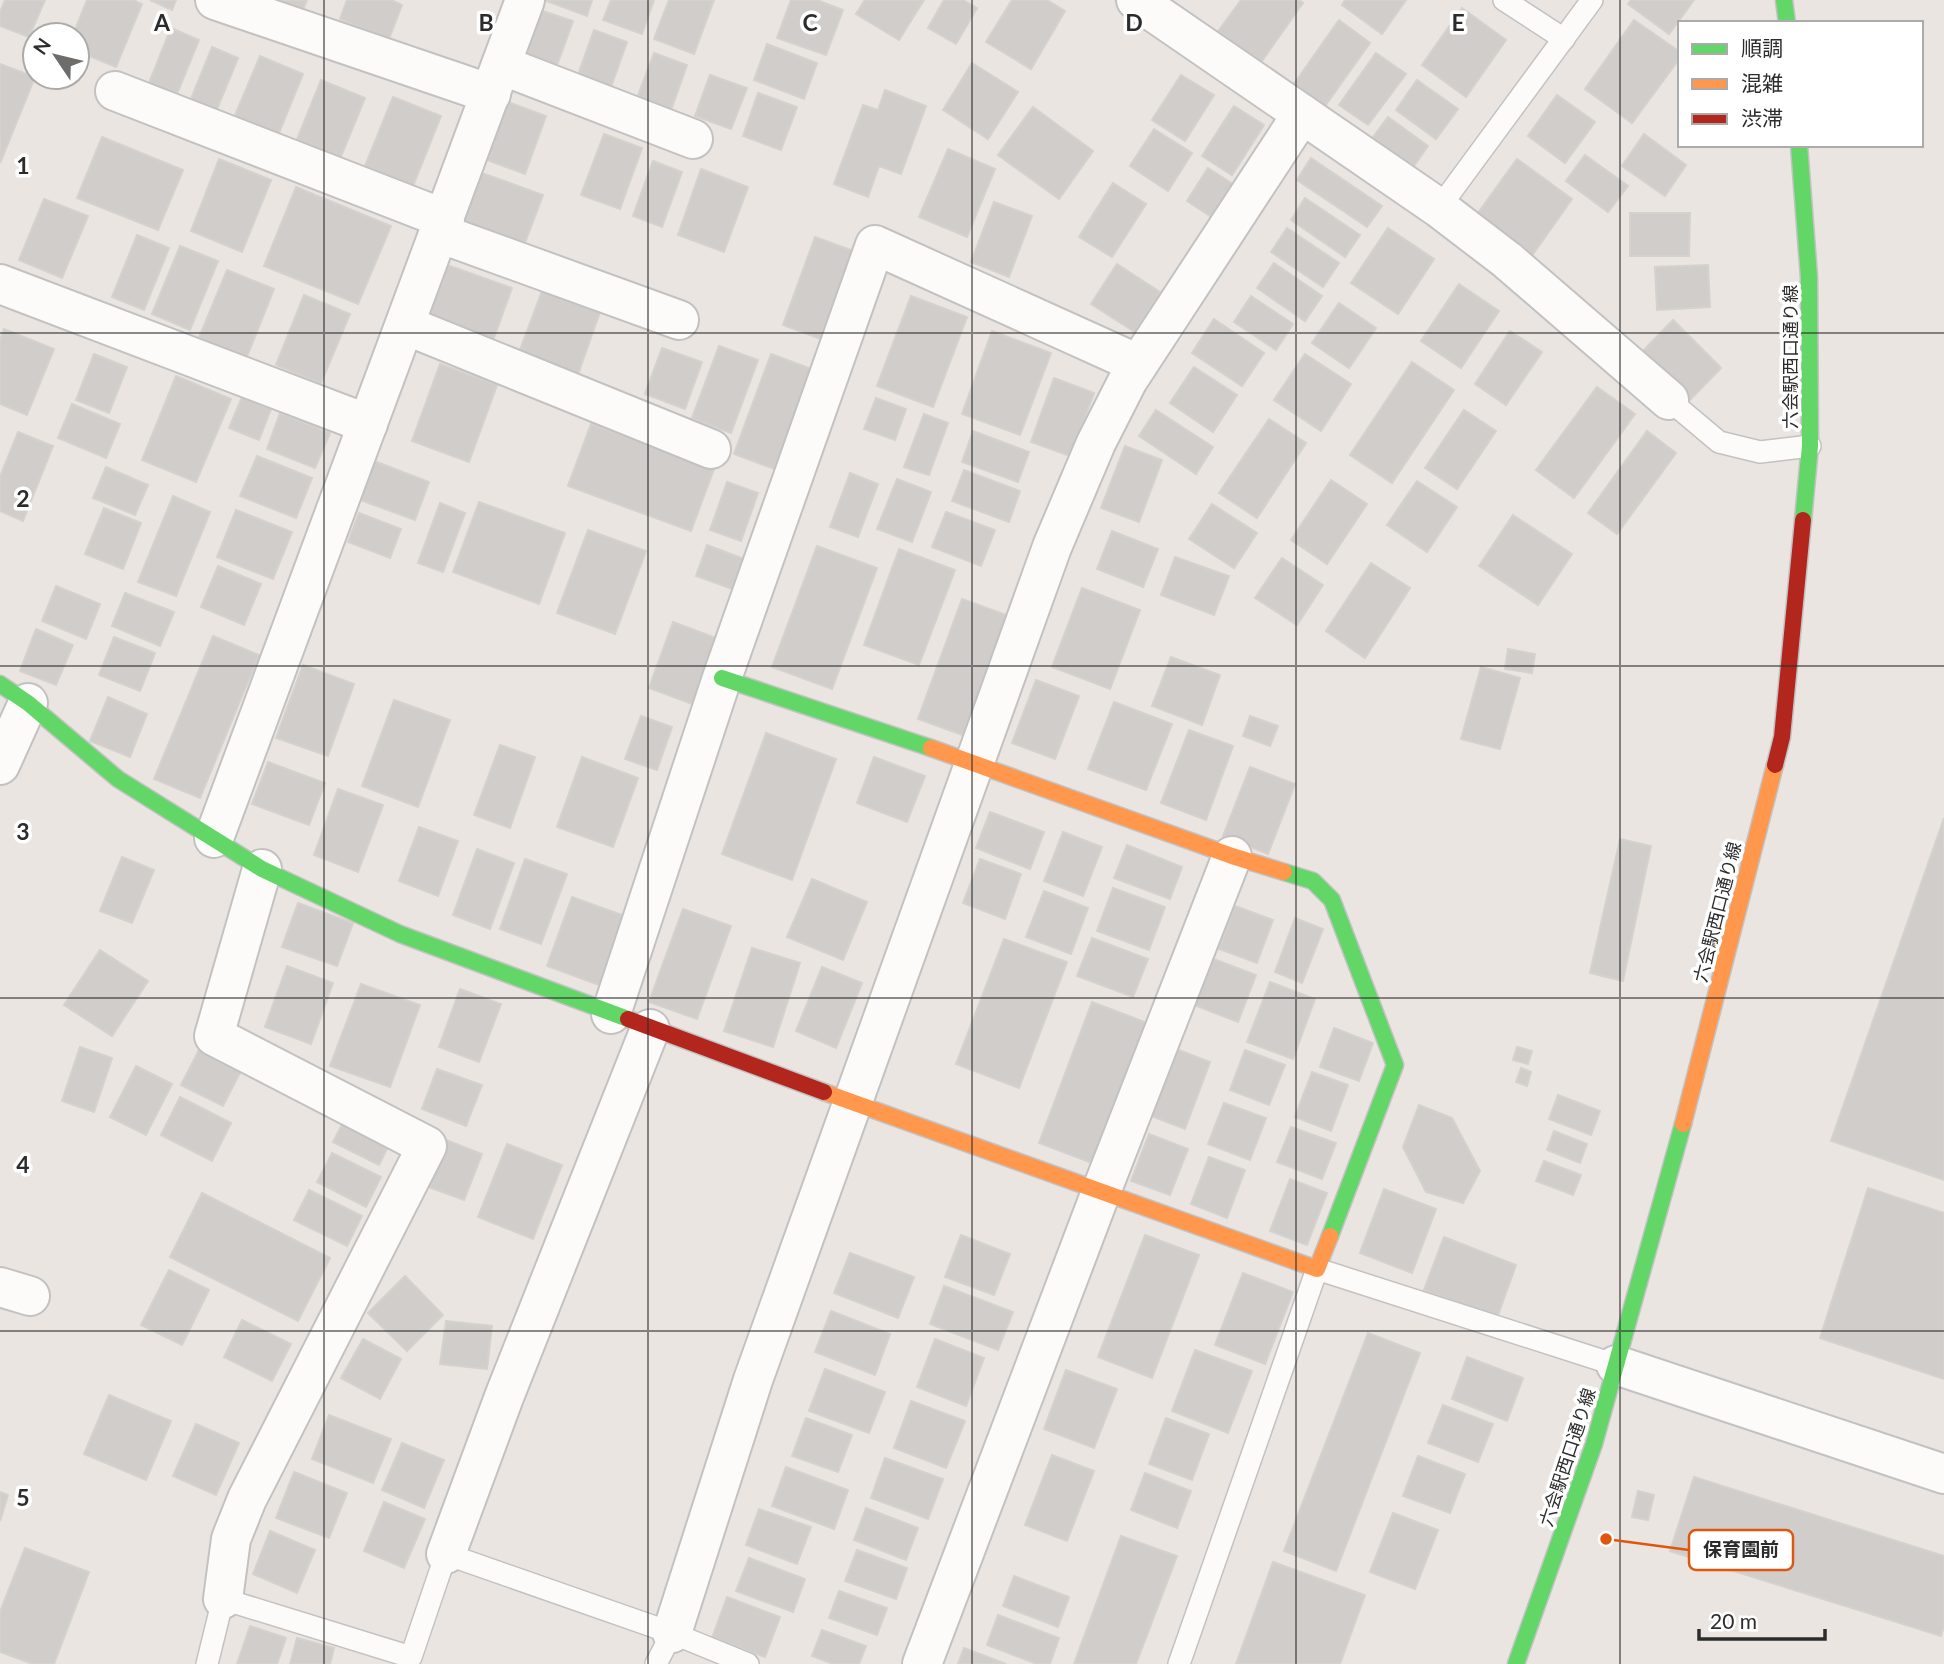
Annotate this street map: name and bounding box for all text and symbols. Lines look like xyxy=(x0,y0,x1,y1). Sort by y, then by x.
text: A xyxy=(153,8,171,36)
text: B xyxy=(478,8,494,36)
text: C xyxy=(802,8,818,36)
text: D xyxy=(1125,8,1143,36)
text: E xyxy=(1451,8,1465,36)
north arrow xyxy=(21,21,91,91)
legend xyxy=(1678,21,1923,147)
text: N xyxy=(28,33,55,59)
text: 順調 xyxy=(1741,35,1783,60)
text: 混雑 xyxy=(1741,70,1783,95)
text: 渋滞 xyxy=(1741,105,1783,130)
text: 1 xyxy=(16,151,30,179)
street label: 六会駅西口通り線 xyxy=(1779,285,1801,429)
text: 2 xyxy=(16,484,30,512)
text: 3 xyxy=(16,817,30,845)
street label: 六会駅西口通り線 xyxy=(1689,839,1745,985)
text: 4 xyxy=(16,1150,30,1178)
street label: 六会駅西口通り線 xyxy=(1534,1385,1600,1529)
text: 5 xyxy=(16,1483,30,1511)
callout: 保育園前 xyxy=(1689,1530,1793,1570)
text: 保育園前 xyxy=(1703,1537,1779,1560)
scale bar xyxy=(1699,1598,1825,1642)
text: 20 m xyxy=(1710,1608,1757,1633)

